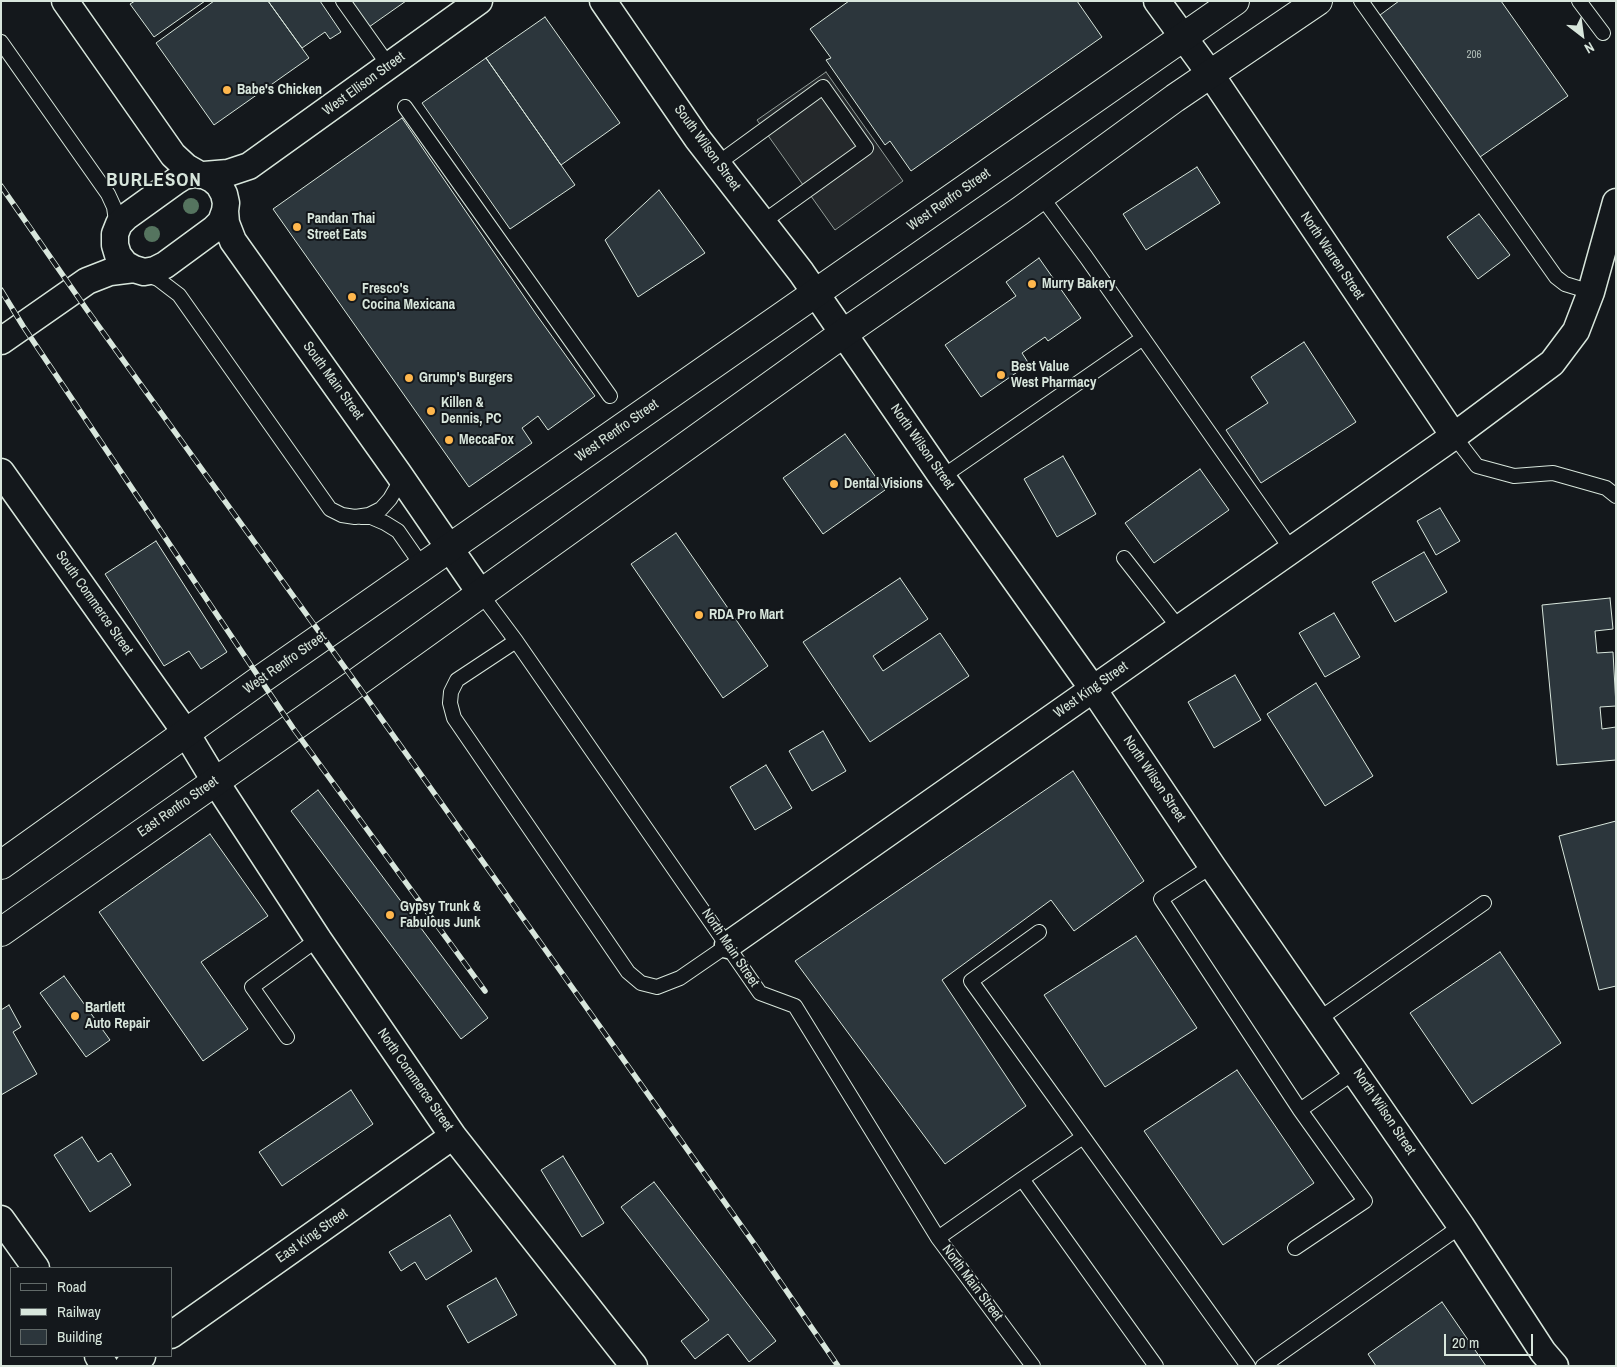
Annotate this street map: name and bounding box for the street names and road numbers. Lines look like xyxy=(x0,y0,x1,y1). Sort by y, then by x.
street label: West Ellison Street xyxy=(320,49,408,119)
street label: South Wilson Street xyxy=(670,102,744,194)
street label: West Renfro Street xyxy=(904,165,994,235)
street label: North Warren Street xyxy=(1296,209,1368,303)
street label: South Main Street xyxy=(299,339,367,423)
street label: West Renfro Street xyxy=(572,396,662,466)
street label: North Wilson Street xyxy=(886,401,958,493)
street label: South Commerce Street xyxy=(52,548,136,658)
street label: West Renfro Street xyxy=(240,628,330,698)
street label: West King Street xyxy=(1051,658,1131,722)
street label: North Wilson Street xyxy=(1119,733,1189,825)
street label: East Renfro Street xyxy=(134,773,222,841)
street label: North Main Street xyxy=(698,906,762,990)
street label: North Commerce Street xyxy=(373,1026,457,1134)
street label: North Wilson Street xyxy=(1349,1066,1419,1158)
street label: East King Street xyxy=(273,1205,351,1267)
street label: North Main Street xyxy=(938,1242,1006,1324)

